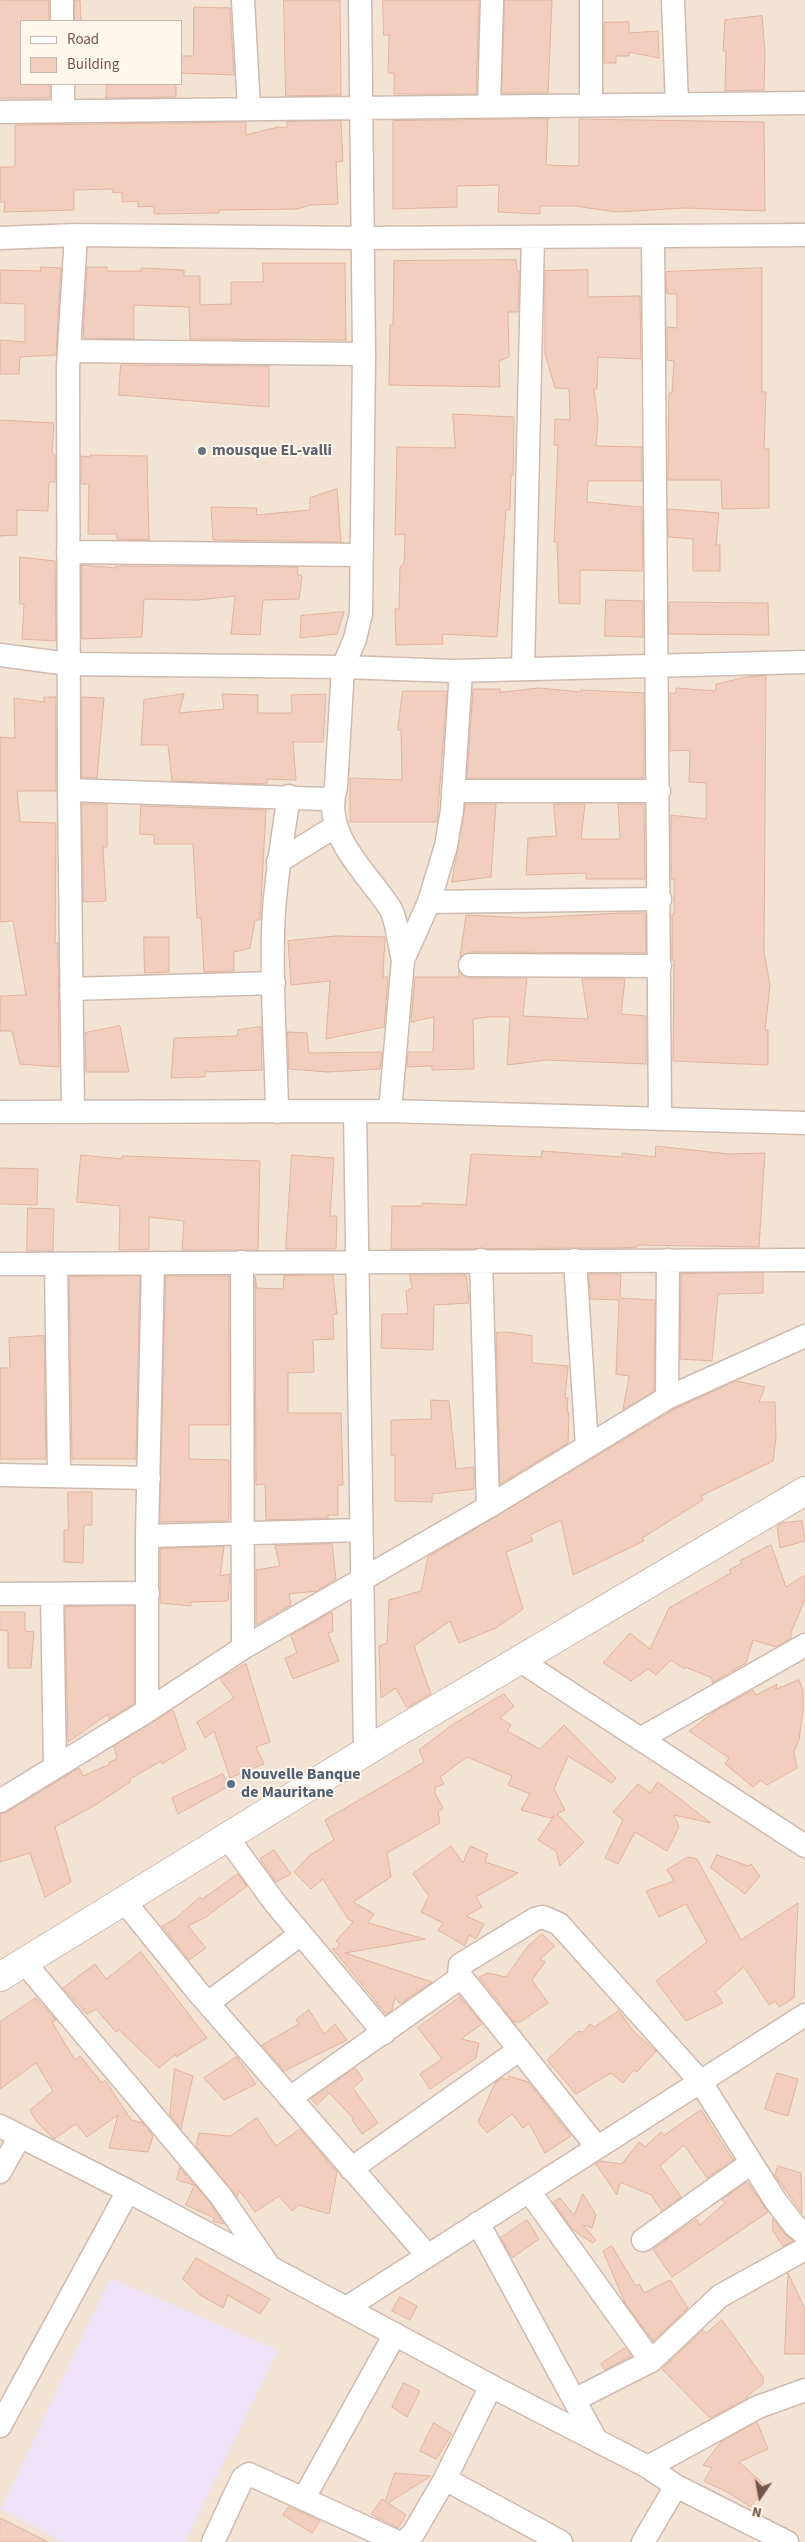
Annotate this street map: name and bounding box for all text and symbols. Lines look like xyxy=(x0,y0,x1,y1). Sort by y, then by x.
legend xyxy=(20,20,182,85)
text: Road xyxy=(67,29,99,50)
text: Building xyxy=(67,54,119,75)
place label: mousque EL-valli xyxy=(212,441,332,461)
marker: mousque EL-valli xyxy=(196,445,208,457)
place label: Nouvelle Banque de Mauritane xyxy=(241,1765,361,1803)
marker: Nouvelle Banque de Mauritane xyxy=(225,1778,237,1790)
north arrow xyxy=(735,2472,785,2522)
text: N xyxy=(750,2501,764,2522)

